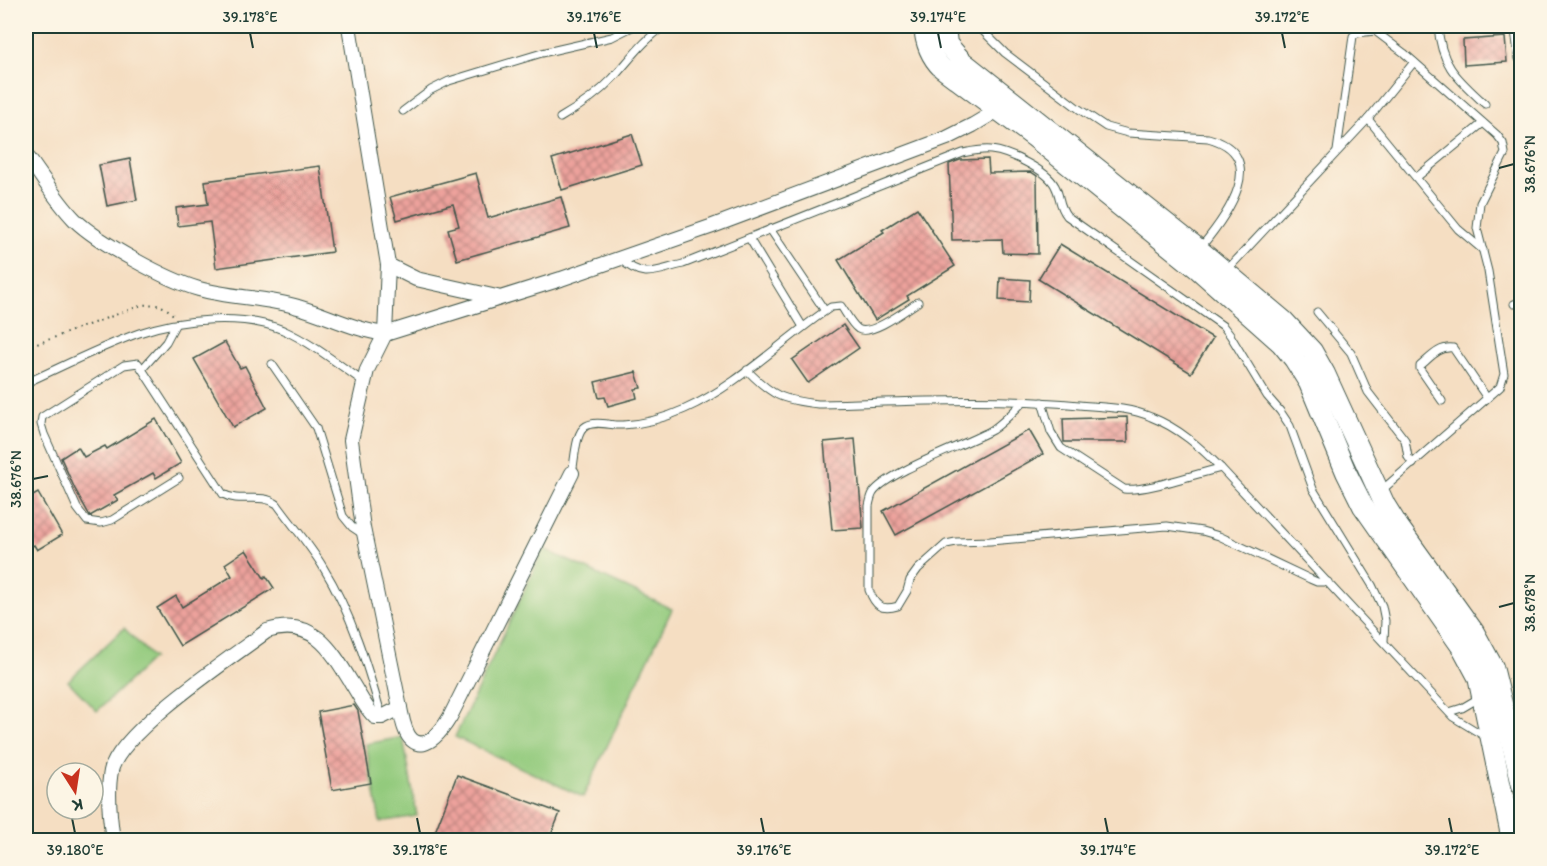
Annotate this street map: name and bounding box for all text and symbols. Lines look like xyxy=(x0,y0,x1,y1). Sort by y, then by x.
text: 39.178°E xyxy=(222,8,278,26)
text: 39.176°E xyxy=(567,8,621,26)
text: 39.174°E xyxy=(910,8,966,26)
text: 39.172°E xyxy=(1255,8,1309,26)
text: 38.676°N xyxy=(1521,135,1539,193)
text: 38.676°N xyxy=(7,450,25,508)
text: 38.678°N xyxy=(1521,574,1539,632)
north arrow xyxy=(45,761,105,821)
text: K xyxy=(70,795,85,816)
text: 39.180°E xyxy=(47,841,103,859)
text: 39.178°E xyxy=(392,841,448,859)
text: 39.176°E xyxy=(737,841,791,859)
text: 39.174°E xyxy=(1080,841,1136,859)
text: 39.172°E xyxy=(1425,841,1479,859)

